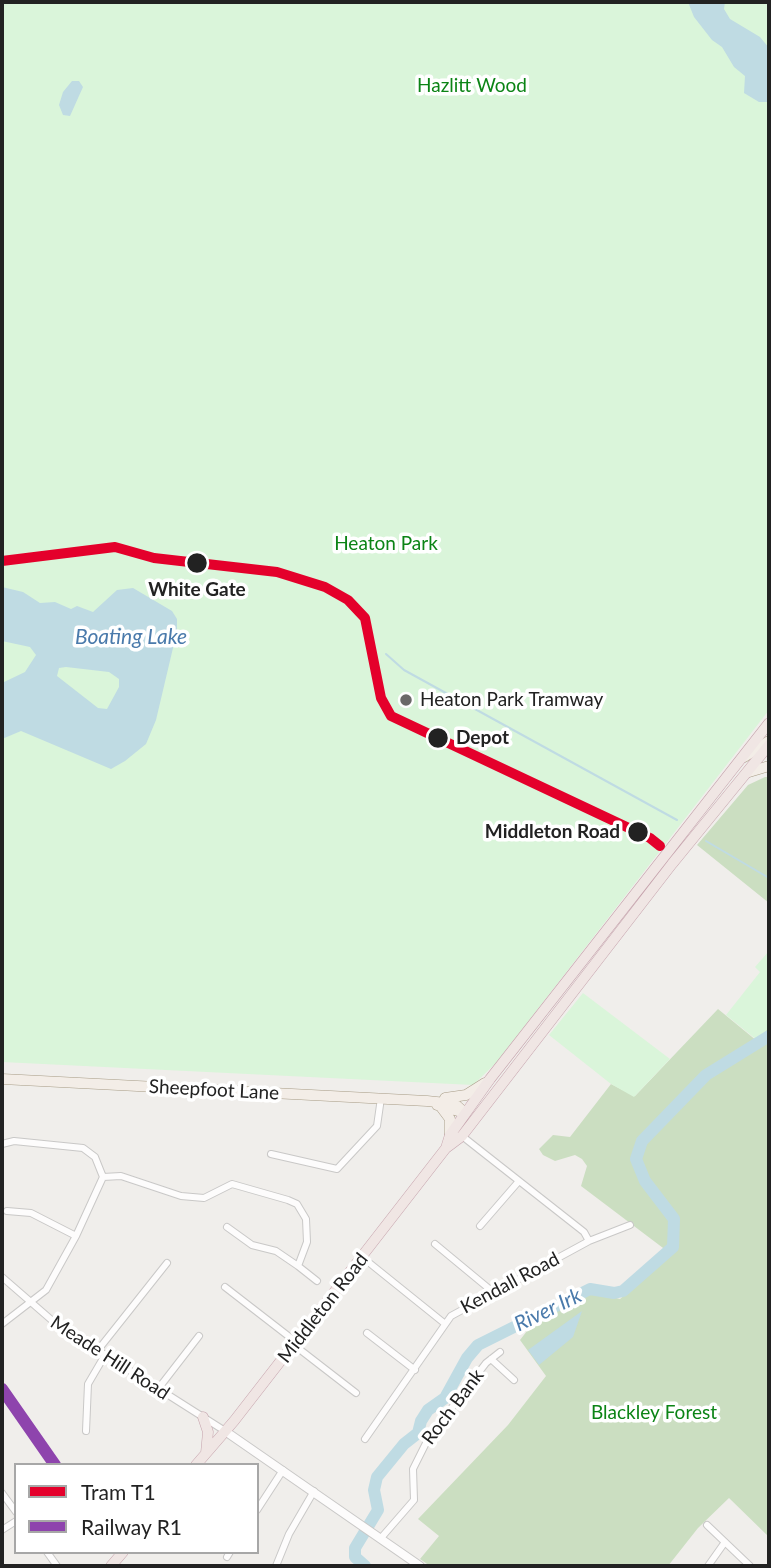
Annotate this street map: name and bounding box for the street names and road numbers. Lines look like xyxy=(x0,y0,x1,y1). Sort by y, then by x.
street label: Sheepfoot Lane xyxy=(148,1075,280,1105)
street label: Kendall Road xyxy=(457,1247,563,1319)
street label: Middleton Road xyxy=(273,1249,373,1367)
street label: Meade Hill Road xyxy=(46,1311,174,1405)
street label: Roch Bank xyxy=(417,1365,489,1449)

